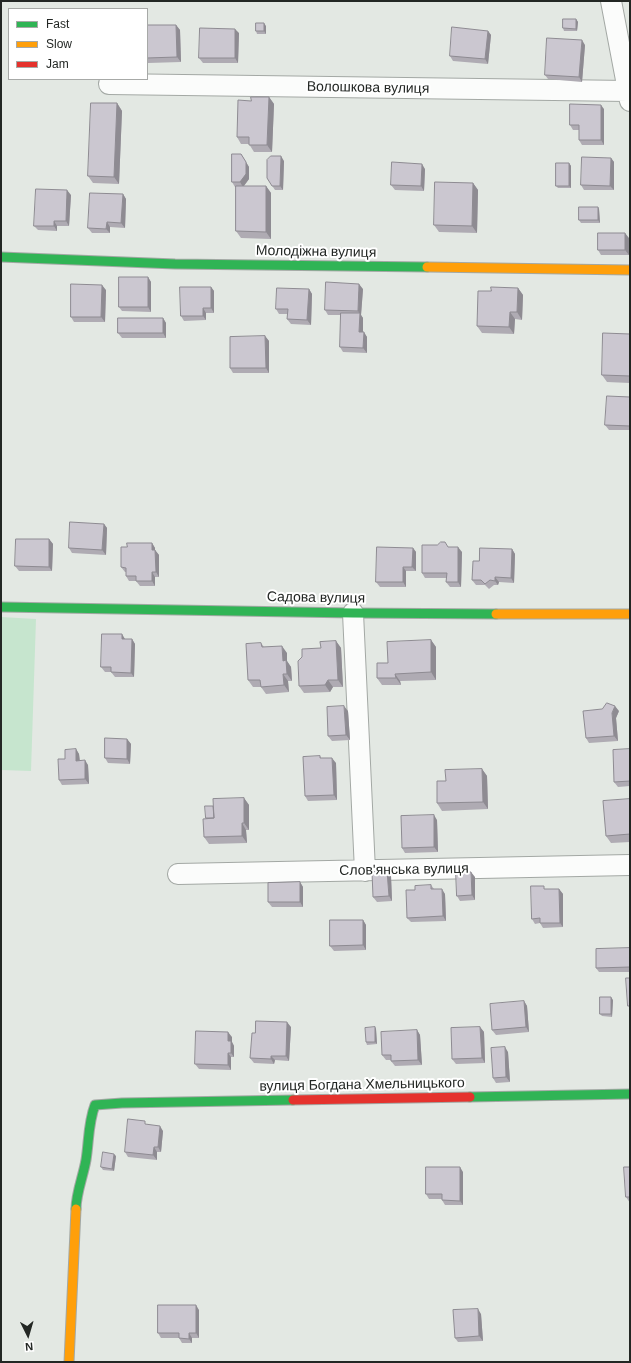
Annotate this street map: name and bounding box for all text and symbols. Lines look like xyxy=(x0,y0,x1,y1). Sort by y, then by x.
legend xyxy=(8,8,148,80)
text: Fast xyxy=(46,17,69,31)
text: Slow xyxy=(46,37,72,51)
text: Jam xyxy=(46,57,69,71)
street label: Волошкова вулиця xyxy=(307,79,429,97)
street label: Молодіжна вулиця xyxy=(256,243,376,261)
street label: Садова вулиця xyxy=(267,589,365,607)
street label: Слов'янська вулиця xyxy=(339,860,469,880)
street label: вулиця Богдана Хмельницького xyxy=(259,1075,465,1095)
north arrow xyxy=(8,1315,48,1355)
text: N xyxy=(25,1341,34,1353)

